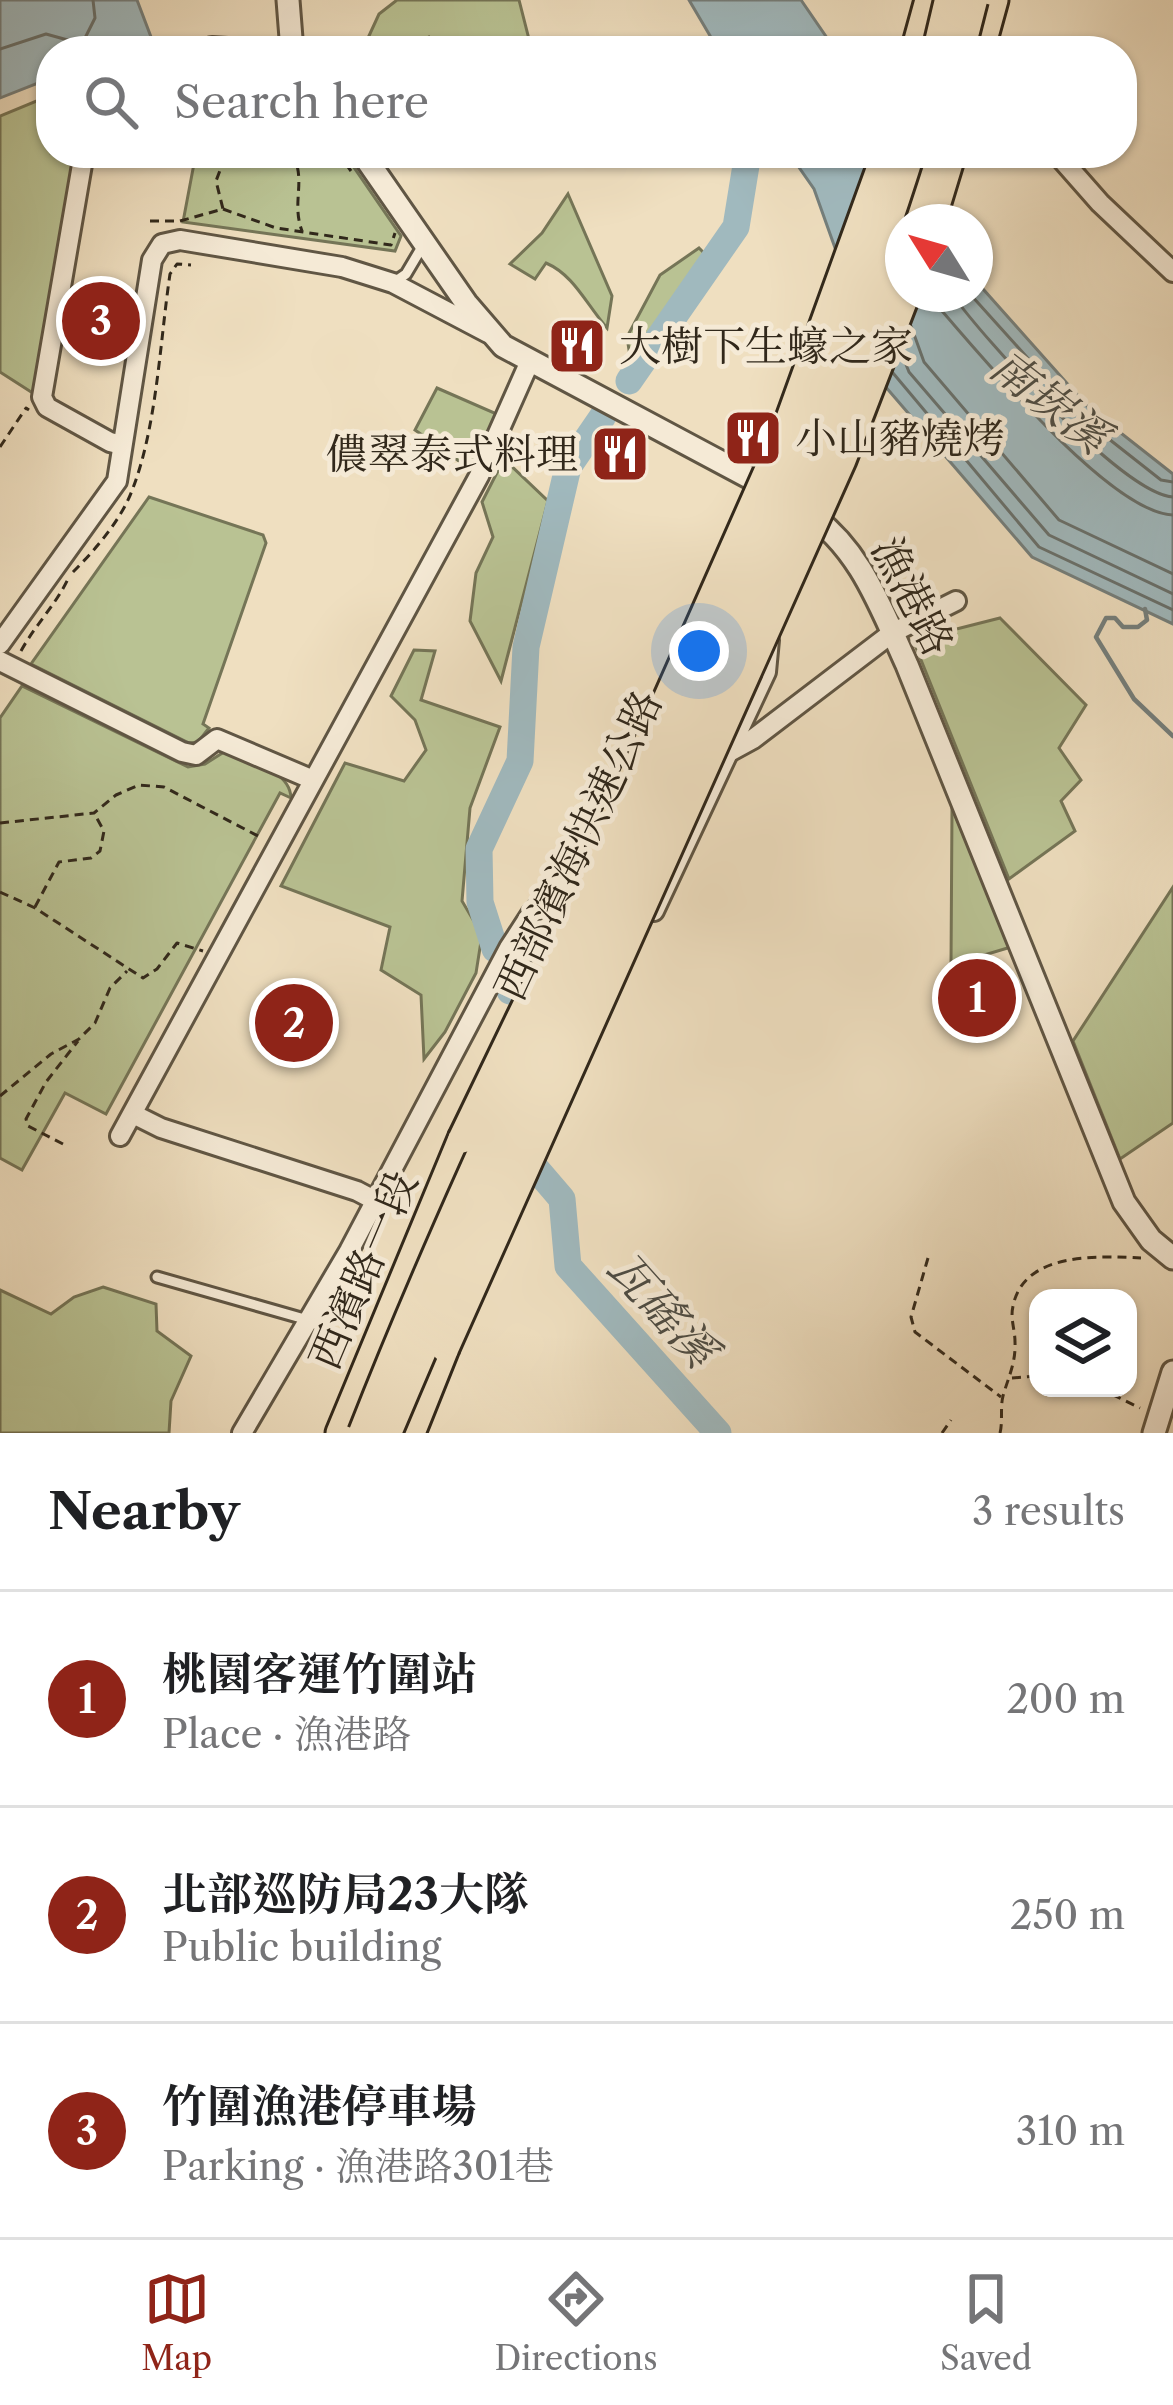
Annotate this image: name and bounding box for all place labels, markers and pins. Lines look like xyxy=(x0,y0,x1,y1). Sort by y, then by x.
pin: 3 xyxy=(62,276,140,366)
restaurant icon: 大樹下生蠔之家 xyxy=(546,315,608,377)
place label: 大樹下生蠔之家 xyxy=(619,320,913,372)
restaurant icon: 小山豬燒烤 xyxy=(722,407,784,469)
place label: 小山豬燒烤 xyxy=(795,412,1005,464)
restaurant icon: 儂翠泰式料理 xyxy=(589,423,651,485)
place label: 儂翠泰式料理 xyxy=(326,428,578,480)
pin: 1 xyxy=(938,953,1016,1043)
pin: 2 xyxy=(255,978,333,1068)

